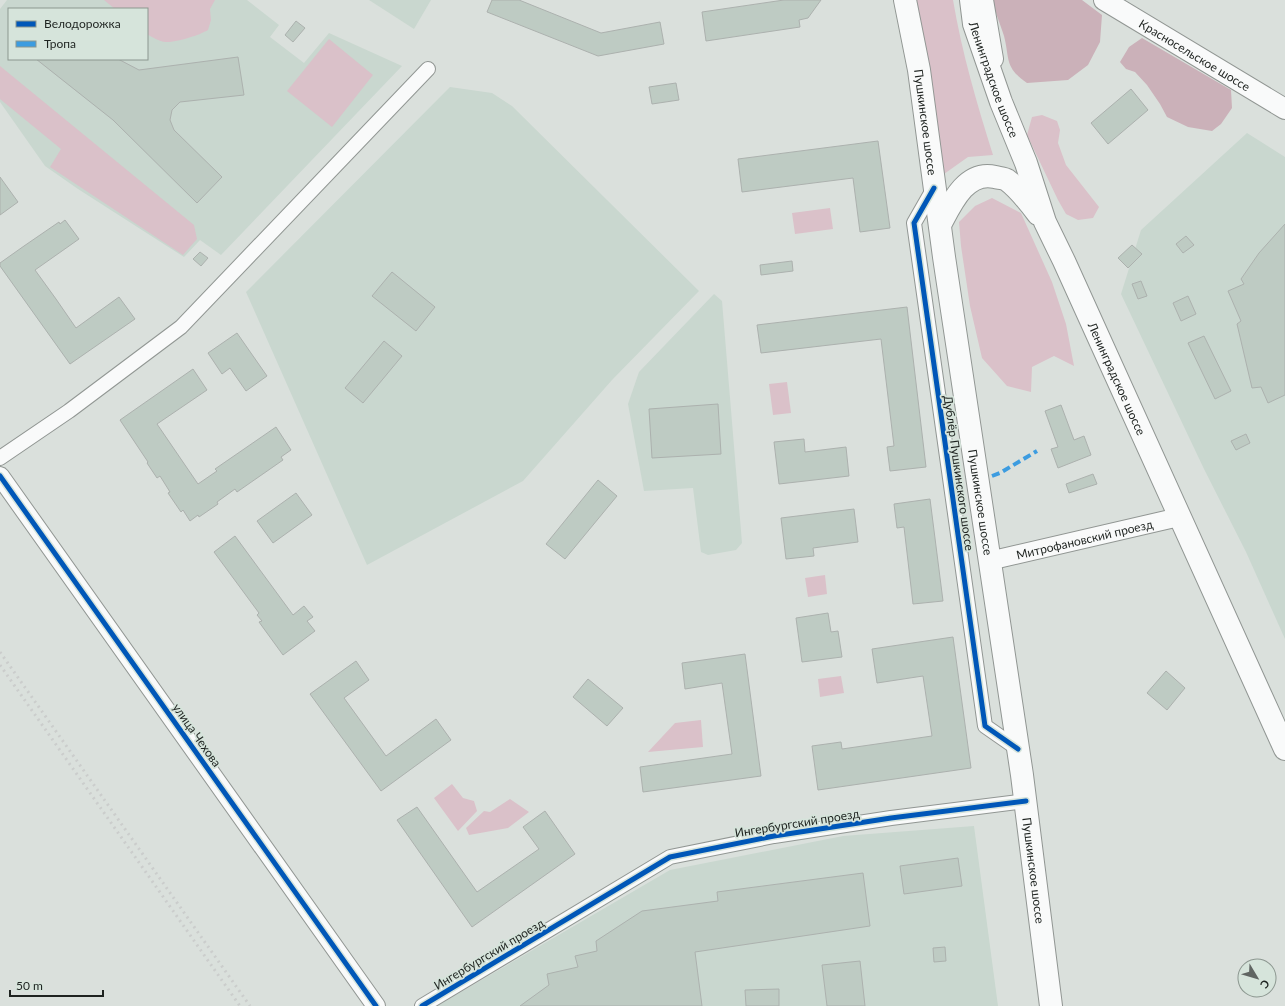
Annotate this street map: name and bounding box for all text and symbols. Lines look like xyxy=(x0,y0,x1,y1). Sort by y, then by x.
legend xyxy=(8,8,148,60)
text: Велодорожка xyxy=(44,16,121,31)
street label: Красносельское шоссе xyxy=(1137,16,1253,94)
street label: Ленинградское шоссе xyxy=(966,18,1022,140)
text: Тропа xyxy=(44,36,76,51)
street label: Пушкинское шоссе xyxy=(911,68,940,176)
street label: Ленинградское шоссе xyxy=(1085,319,1149,437)
street label: Дублёр Пушкинского шоссе xyxy=(941,394,977,552)
street label: Пушкинское шоссе xyxy=(966,448,996,556)
street label: Митрофановский проезд xyxy=(1015,516,1155,562)
street label: улица Чехова xyxy=(170,700,224,770)
street label: Ингербургский проезд xyxy=(734,806,861,840)
street label: Пушкинское шоссе xyxy=(1020,816,1048,924)
street label: Ингербургский проезд xyxy=(431,915,547,993)
north arrow xyxy=(1237,958,1277,998)
scale bar xyxy=(10,972,103,998)
text: 50 m xyxy=(16,978,43,993)
text: С xyxy=(1257,978,1273,992)

